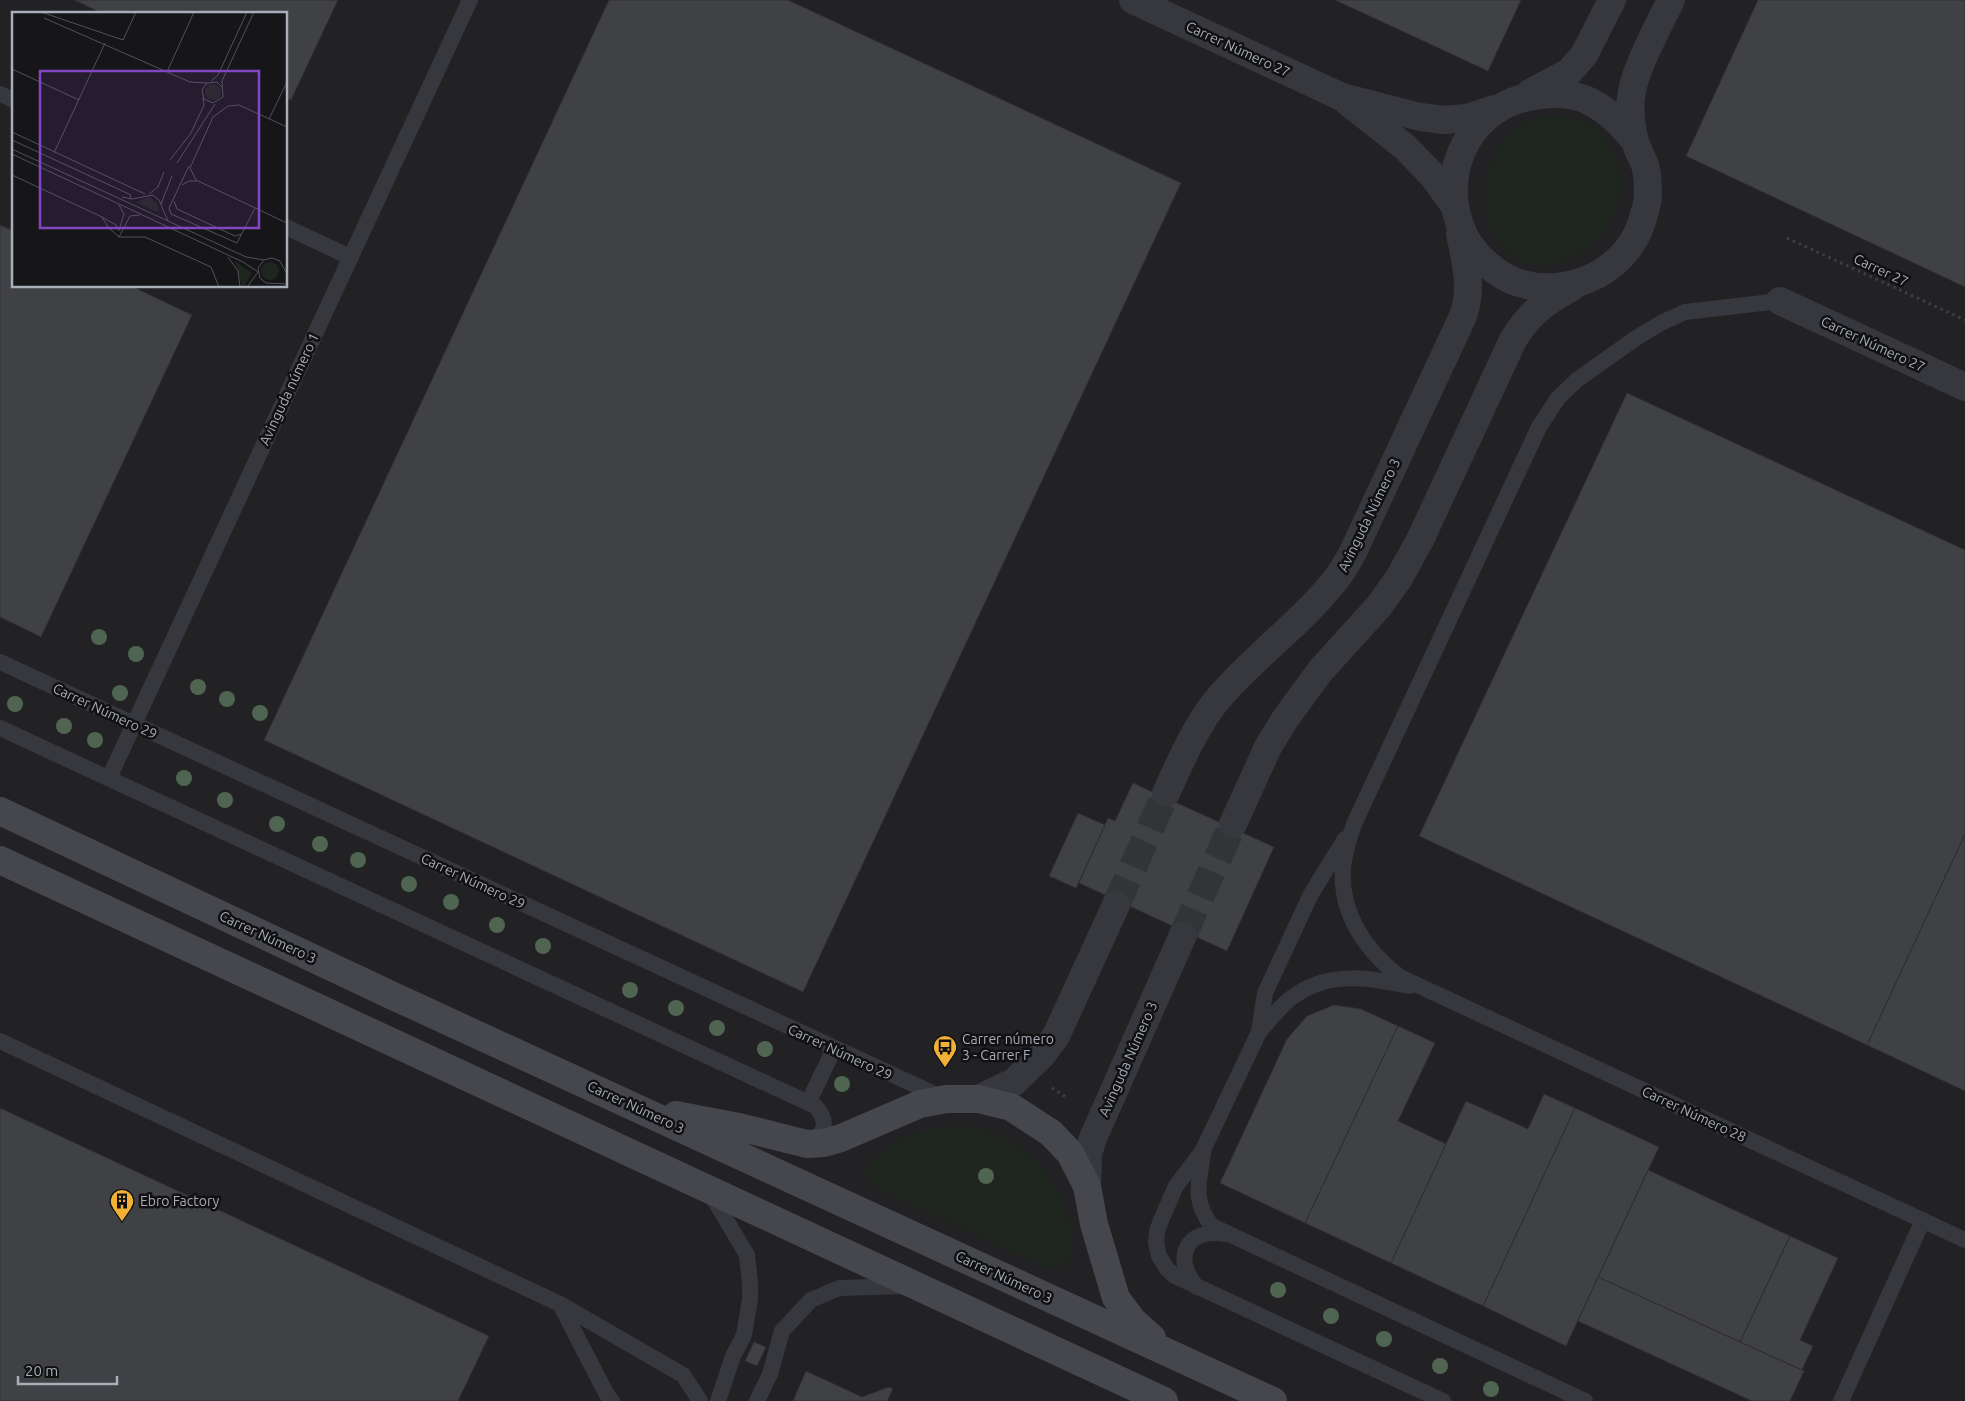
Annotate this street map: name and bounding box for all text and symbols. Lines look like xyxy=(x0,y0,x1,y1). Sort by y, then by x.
inset map xyxy=(12,12,288,288)
street label: Carrer Número 27 xyxy=(1183,18,1293,80)
street label: Carrer 27 xyxy=(1851,250,1911,290)
street label: Carrer Número 27 xyxy=(1818,313,1928,375)
street label: Avinguda número 1 xyxy=(256,330,322,448)
street label: Avinguda Número 3 xyxy=(1335,456,1403,574)
street label: Carrer Número 29 xyxy=(50,680,160,742)
street label: Carrer Número 29 xyxy=(418,850,528,912)
street label: Carrer Número 3 xyxy=(217,908,319,966)
street label: Avinguda Número 3 xyxy=(1095,999,1161,1119)
street label: Carrer Número 29 xyxy=(785,1021,895,1083)
place label: Carrer número 3 - Carrer F xyxy=(962,1031,1054,1063)
bus stop icon: Carrer número 3 - Carrer F xyxy=(932,1034,958,1068)
street label: Carrer Número 3 xyxy=(585,1078,687,1136)
street label: Carrer Número 28 xyxy=(1639,1083,1749,1145)
building icon: Ebro Factory xyxy=(109,1188,135,1222)
place label: Ebro Factory xyxy=(140,1193,220,1209)
street label: Carrer Número 3 xyxy=(953,1248,1055,1306)
scale bar xyxy=(18,1354,116,1386)
text: 20 m xyxy=(25,1362,58,1379)

